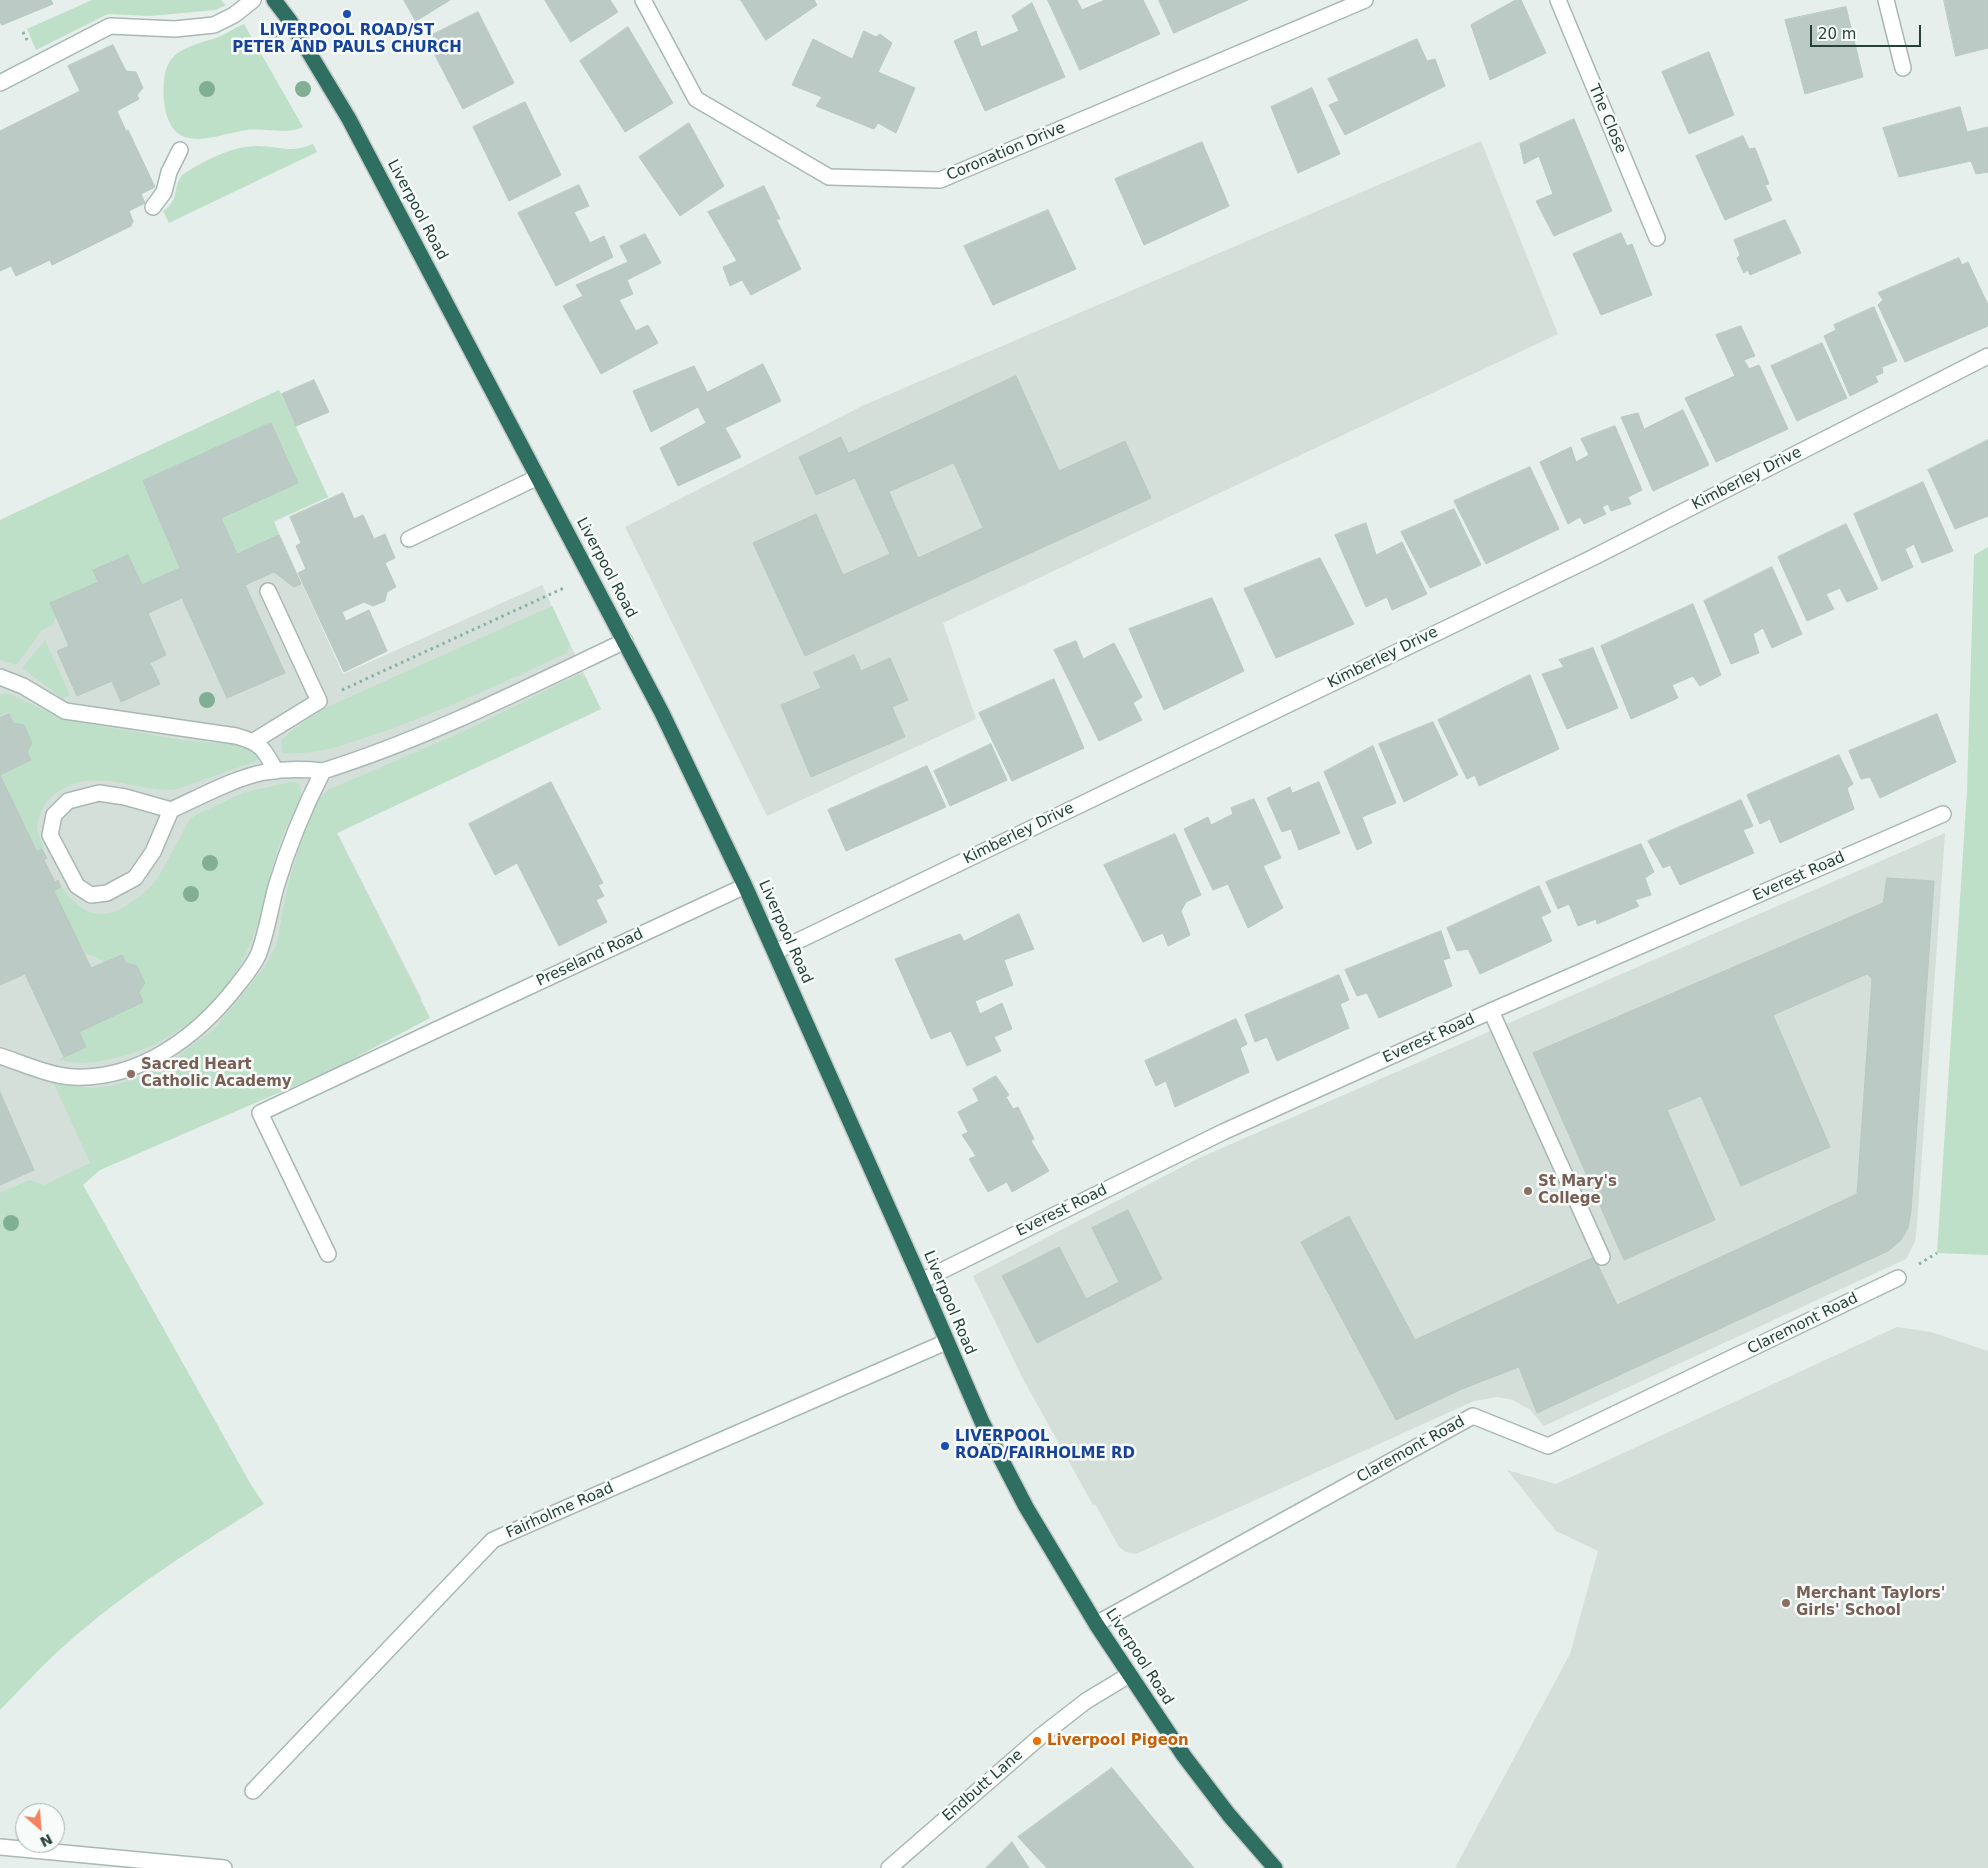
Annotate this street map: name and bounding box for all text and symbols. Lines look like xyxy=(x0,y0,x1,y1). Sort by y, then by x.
marker: LIVERPOOL ROAD/ST PETER AND PAULS CHURCH xyxy=(341,8,353,20)
scale bar xyxy=(1813,15,1924,47)
place label: LIVERPOOL ROAD/ST PETER AND PAULS CHURCH xyxy=(232,22,462,57)
text: 20 m xyxy=(1818,25,1856,43)
street label: The Close xyxy=(1584,82,1630,156)
street label: Coronation Drive xyxy=(944,119,1068,185)
street label: Liverpool Road xyxy=(383,157,451,263)
street label: Kimberley Drive xyxy=(1689,444,1805,514)
street label: Liverpool Road xyxy=(572,515,640,621)
street label: Kimberley Drive xyxy=(1325,623,1441,693)
street label: Kimberley Drive xyxy=(961,799,1077,869)
street label: Everest Road xyxy=(1750,849,1848,905)
street label: Liverpool Road xyxy=(754,878,816,986)
street label: Preseland Road xyxy=(534,925,646,991)
street label: Everest Road xyxy=(1380,1011,1478,1067)
place label: Sacred Heart Catholic Academy xyxy=(141,1056,292,1091)
marker: Sacred Heart Catholic Academy xyxy=(125,1068,137,1080)
place label: St Mary's College xyxy=(1538,1173,1617,1208)
street label: Everest Road xyxy=(1014,1181,1110,1241)
marker: St Mary's College xyxy=(1522,1185,1534,1197)
street label: Liverpool Road xyxy=(919,1248,979,1358)
street label: Claremont Road xyxy=(1745,1290,1861,1358)
street label: Claremont Road xyxy=(1354,1413,1468,1487)
place label: LIVERPOOL ROAD/FAIRHOLME RD xyxy=(955,1428,1135,1463)
marker: LIVERPOOL ROAD/FAIRHOLME RD xyxy=(939,1440,951,1452)
street label: Fairholme Road xyxy=(504,1479,616,1543)
place label: Merchant Taylors' Girls' School xyxy=(1796,1585,1945,1620)
marker: Merchant Taylors' Girls' School xyxy=(1780,1597,1792,1609)
street label: Liverpool Road xyxy=(1101,1605,1177,1709)
place label: Liverpool Pigeon xyxy=(1047,1732,1189,1750)
marker: Liverpool Pigeon xyxy=(1031,1735,1043,1747)
street label: Endbutt Lane xyxy=(939,1746,1027,1826)
north arrow xyxy=(15,1803,65,1853)
text: N xyxy=(38,1831,55,1850)

